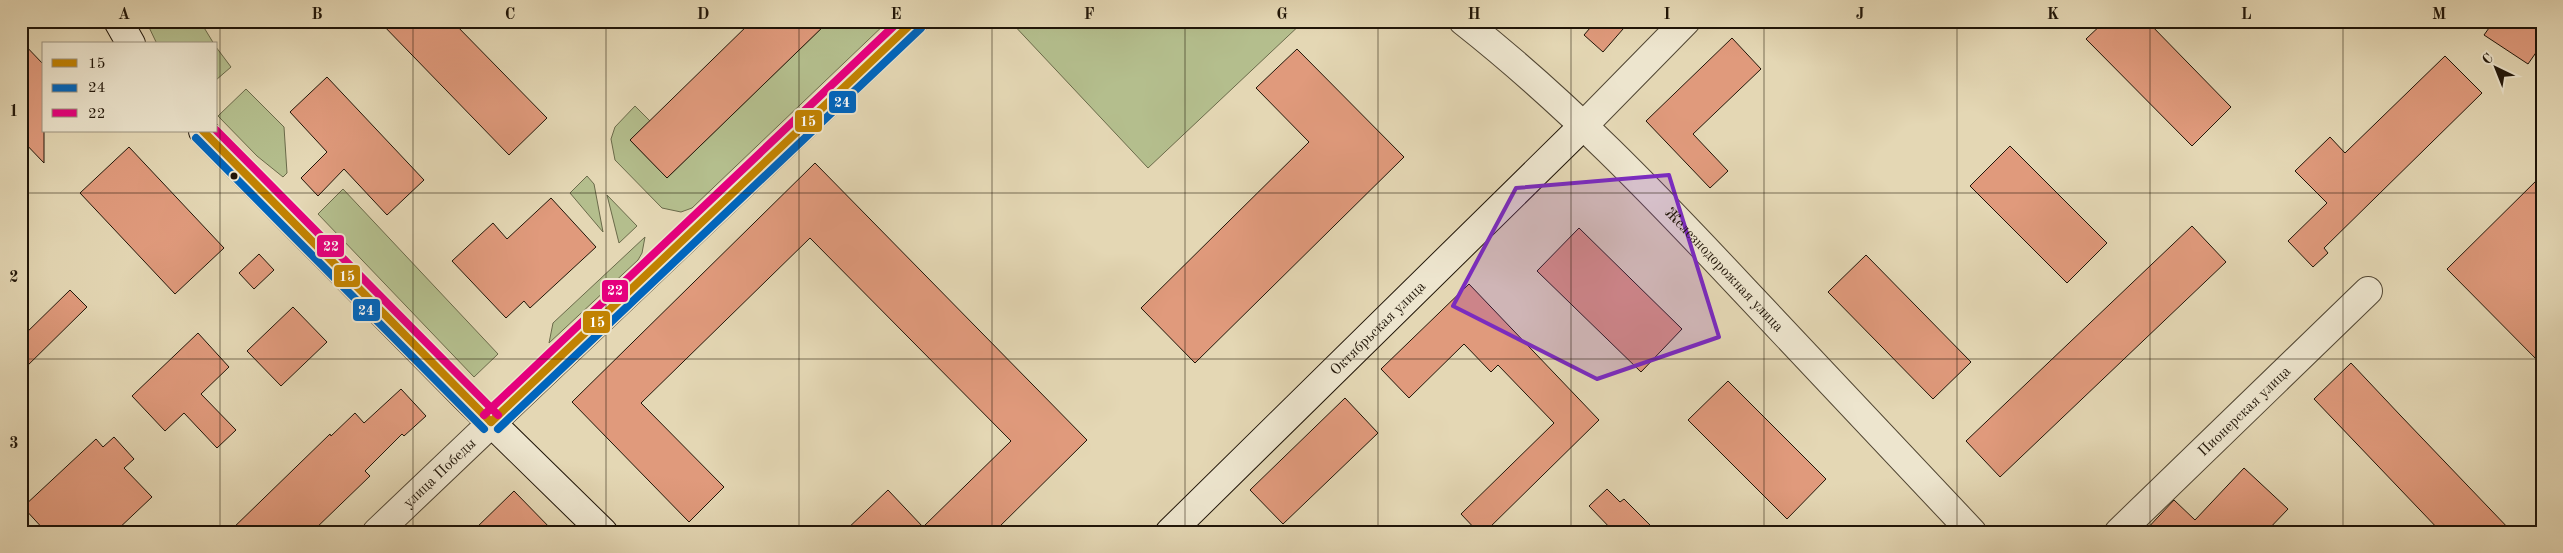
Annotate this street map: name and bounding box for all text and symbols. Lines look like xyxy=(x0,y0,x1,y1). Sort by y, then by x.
text: A xyxy=(118,7,130,23)
text: B xyxy=(311,7,323,23)
text: C xyxy=(505,7,515,23)
text: D xyxy=(697,7,709,23)
text: E xyxy=(890,7,902,23)
text: F xyxy=(1084,7,1095,23)
text: G xyxy=(1276,7,1288,23)
text: H xyxy=(1467,7,1481,23)
text: I xyxy=(1663,7,1671,23)
text: J xyxy=(1856,7,1865,23)
text: K xyxy=(2047,7,2059,23)
text: L xyxy=(2241,7,2252,23)
text: M xyxy=(2432,7,2446,23)
legend xyxy=(42,42,218,132)
north arrow xyxy=(2470,42,2520,92)
text: С xyxy=(2480,51,2496,67)
text: 15 xyxy=(88,57,105,72)
text: 24 xyxy=(88,81,105,96)
line badge: 24 xyxy=(828,90,857,114)
text: 24 xyxy=(834,96,850,110)
text: 1 xyxy=(9,104,19,120)
text: 22 xyxy=(88,107,105,122)
line badge: 15 xyxy=(794,109,823,133)
text: 15 xyxy=(800,115,816,129)
unlabelled marker xyxy=(229,171,239,181)
street label: Железнодорожная улица xyxy=(1661,205,1786,336)
line badge: 22 xyxy=(316,234,345,258)
text: 22 xyxy=(323,240,339,254)
line badge: 15 xyxy=(333,264,361,288)
text: 2 xyxy=(9,270,19,286)
text: 15 xyxy=(339,270,355,284)
line badge: 22 xyxy=(601,279,629,303)
street label: Октябрьская улица xyxy=(1328,279,1430,379)
text: 22 xyxy=(607,284,623,298)
line badge: 24 xyxy=(352,298,381,322)
text: 24 xyxy=(358,304,374,318)
line badge: 15 xyxy=(582,310,611,334)
text: 15 xyxy=(589,316,605,330)
street label: Пионерская улица xyxy=(2196,364,2295,460)
text: 3 xyxy=(9,436,19,452)
street label: улица Победы xyxy=(401,436,479,511)

